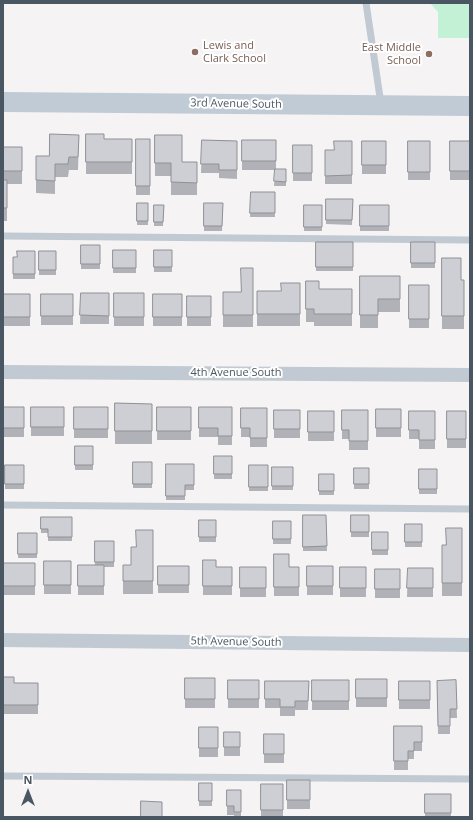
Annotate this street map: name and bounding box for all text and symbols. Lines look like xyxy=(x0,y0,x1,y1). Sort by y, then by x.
place label: Lewis and Clark School xyxy=(203,39,266,65)
place label: East Middle School xyxy=(362,41,421,67)
marker: Lewis and Clark School xyxy=(190,47,200,57)
marker: East Middle School xyxy=(424,49,434,59)
street label: 3rd Avenue South xyxy=(190,97,282,111)
street label: 4th Avenue South xyxy=(190,366,282,380)
street label: 5th Avenue South xyxy=(190,635,282,649)
north arrow xyxy=(8,772,48,812)
text: N xyxy=(24,772,32,787)

